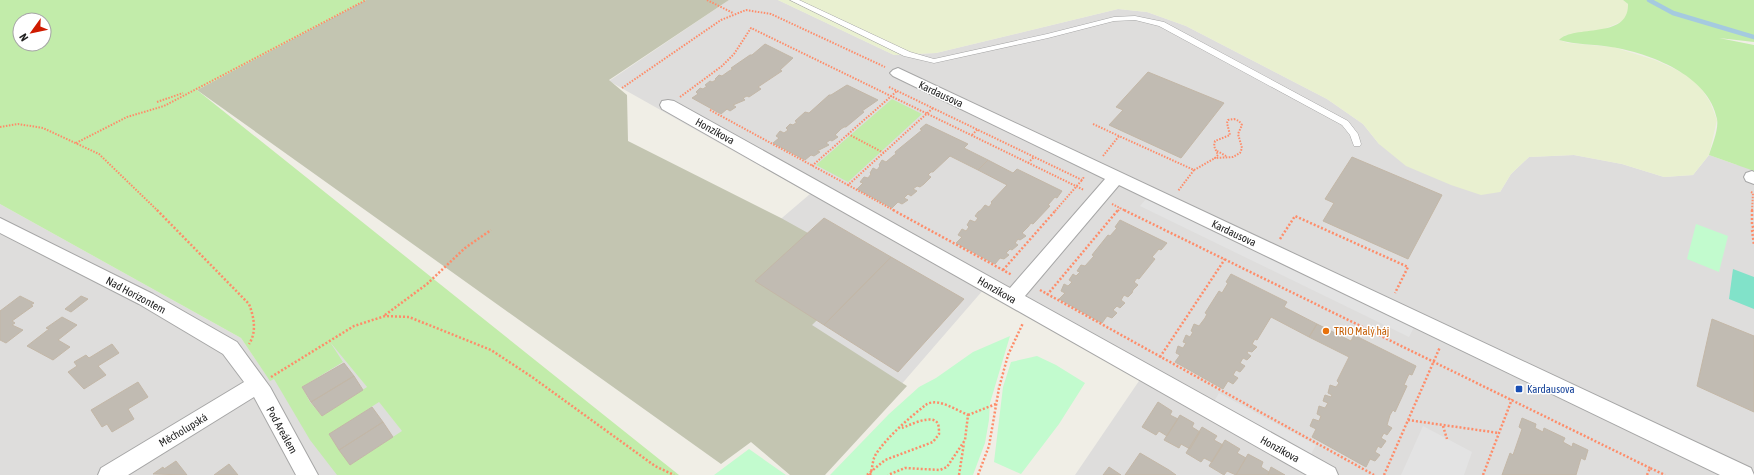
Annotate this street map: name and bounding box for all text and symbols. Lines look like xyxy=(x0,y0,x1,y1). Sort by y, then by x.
north arrow xyxy=(12,12,52,52)
text: N xyxy=(17,31,30,43)
street label: Kardausova xyxy=(917,78,965,110)
street label: Honzíkova xyxy=(693,115,737,147)
street label: Kardausova xyxy=(1210,217,1258,249)
street label: Nad Horizontem xyxy=(104,274,168,316)
street label: Honzíkova xyxy=(976,274,1018,306)
place label: TRIO Malý háj xyxy=(1334,325,1389,337)
marker: TRIO Malý háj xyxy=(1321,326,1331,336)
place label: Kardausova xyxy=(1527,383,1575,395)
marker: Kardausova xyxy=(1514,384,1524,394)
street label: Pod Areálem xyxy=(264,405,300,456)
street label: Měcholupská xyxy=(157,411,209,449)
street label: Honzíkova xyxy=(1258,433,1302,465)

